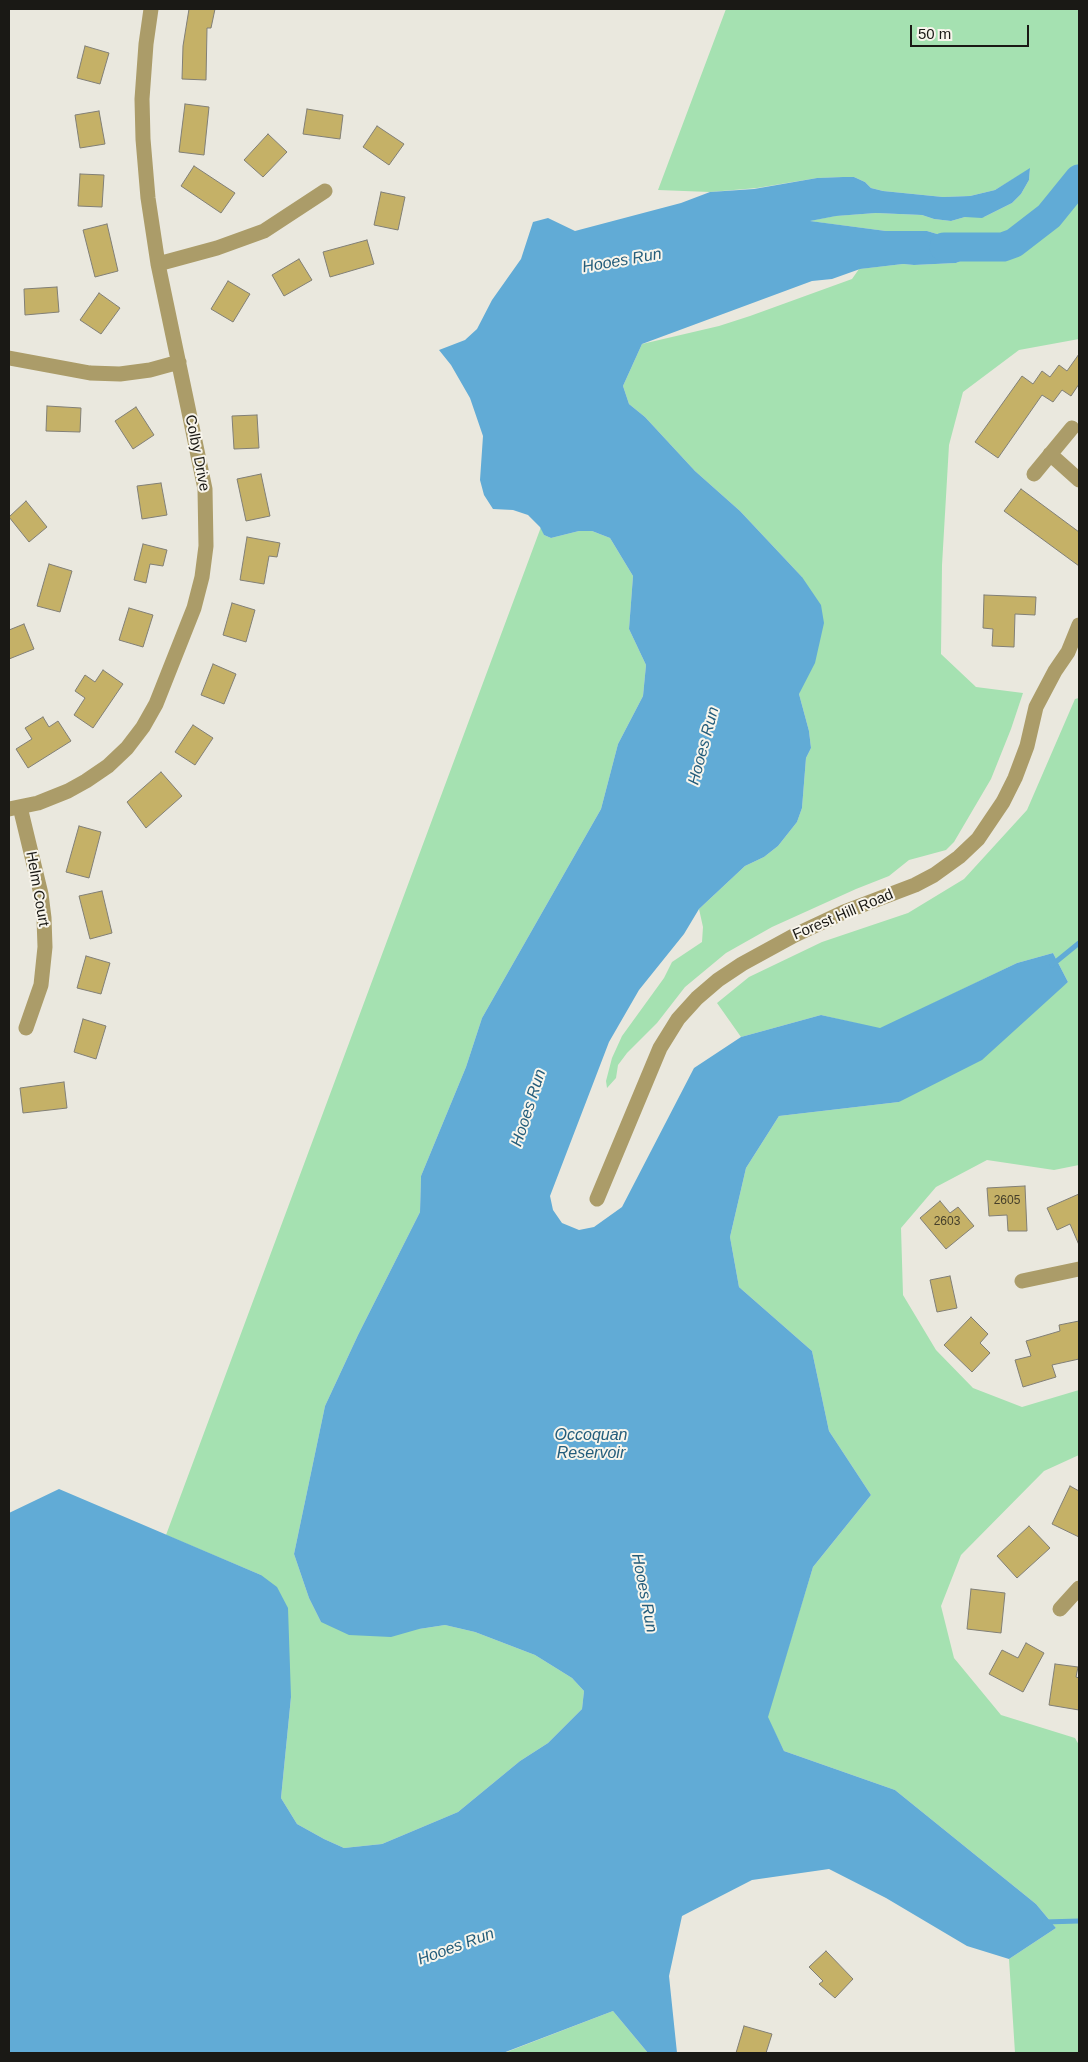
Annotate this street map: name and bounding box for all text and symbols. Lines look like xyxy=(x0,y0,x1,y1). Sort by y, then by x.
scale bar xyxy=(913,15,1032,47)
text: 50 m xyxy=(918,25,951,42)
water label: Hooes Run xyxy=(581,245,663,277)
street label: Colby Drive xyxy=(181,413,213,493)
water label: Hooes Run xyxy=(684,705,724,787)
street label: Helm Court xyxy=(22,850,52,928)
street label: Forest Hill Road xyxy=(790,886,896,944)
water label: Hooes Run xyxy=(508,1067,550,1149)
house number: 2605 xyxy=(994,1194,1020,1208)
house number: 2603 xyxy=(934,1215,960,1229)
water label: Occoquan Reservoir xyxy=(555,1426,627,1464)
water label: Hooes Run xyxy=(627,1552,661,1634)
water label: Hooes Run xyxy=(415,1924,497,1970)

